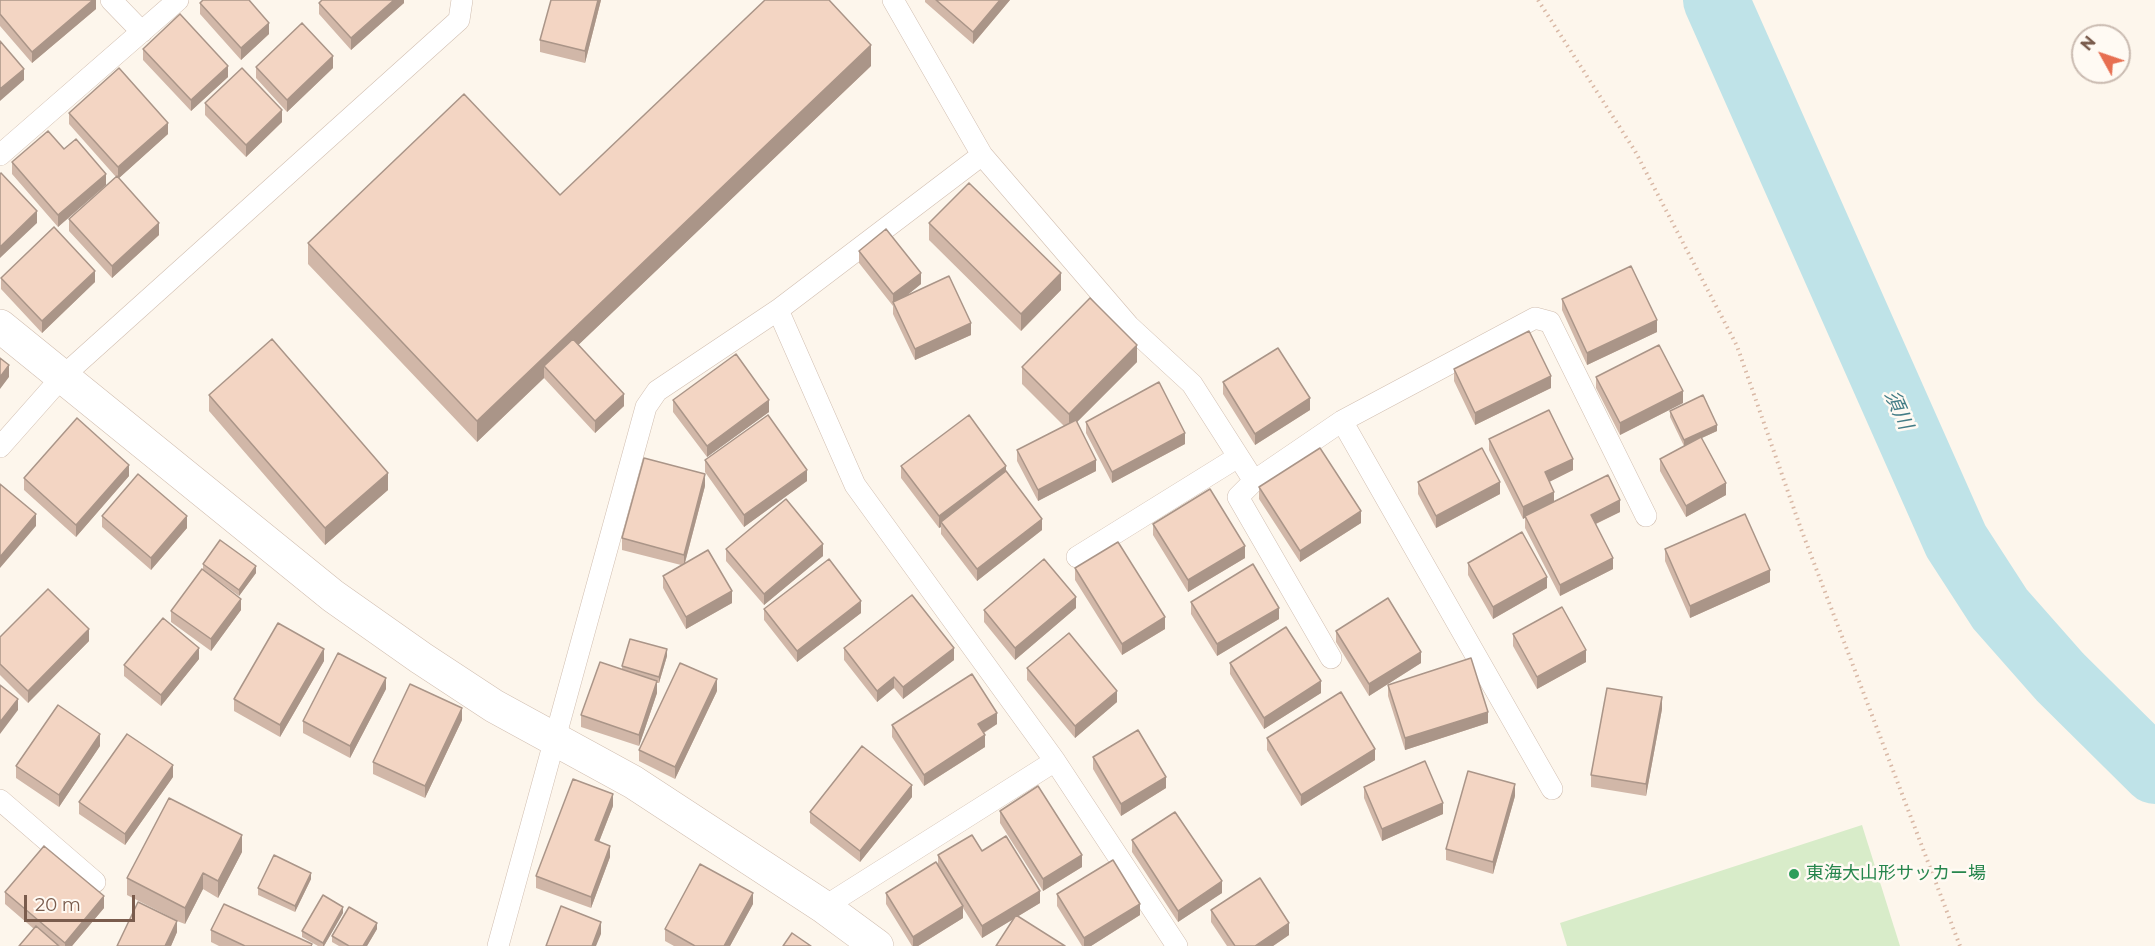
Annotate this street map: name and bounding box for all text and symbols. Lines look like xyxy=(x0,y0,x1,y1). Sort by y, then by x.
north arrow xyxy=(2071,24,2131,84)
text: N xyxy=(2077,32,2100,54)
water label: 須川 xyxy=(1879,387,1917,433)
place label: 東海大山形サッカー場 xyxy=(1806,863,1986,885)
marker: 東海大山形サッカー場 xyxy=(1787,867,1801,881)
scale bar xyxy=(27,883,138,921)
text: 20 m xyxy=(35,894,81,916)

